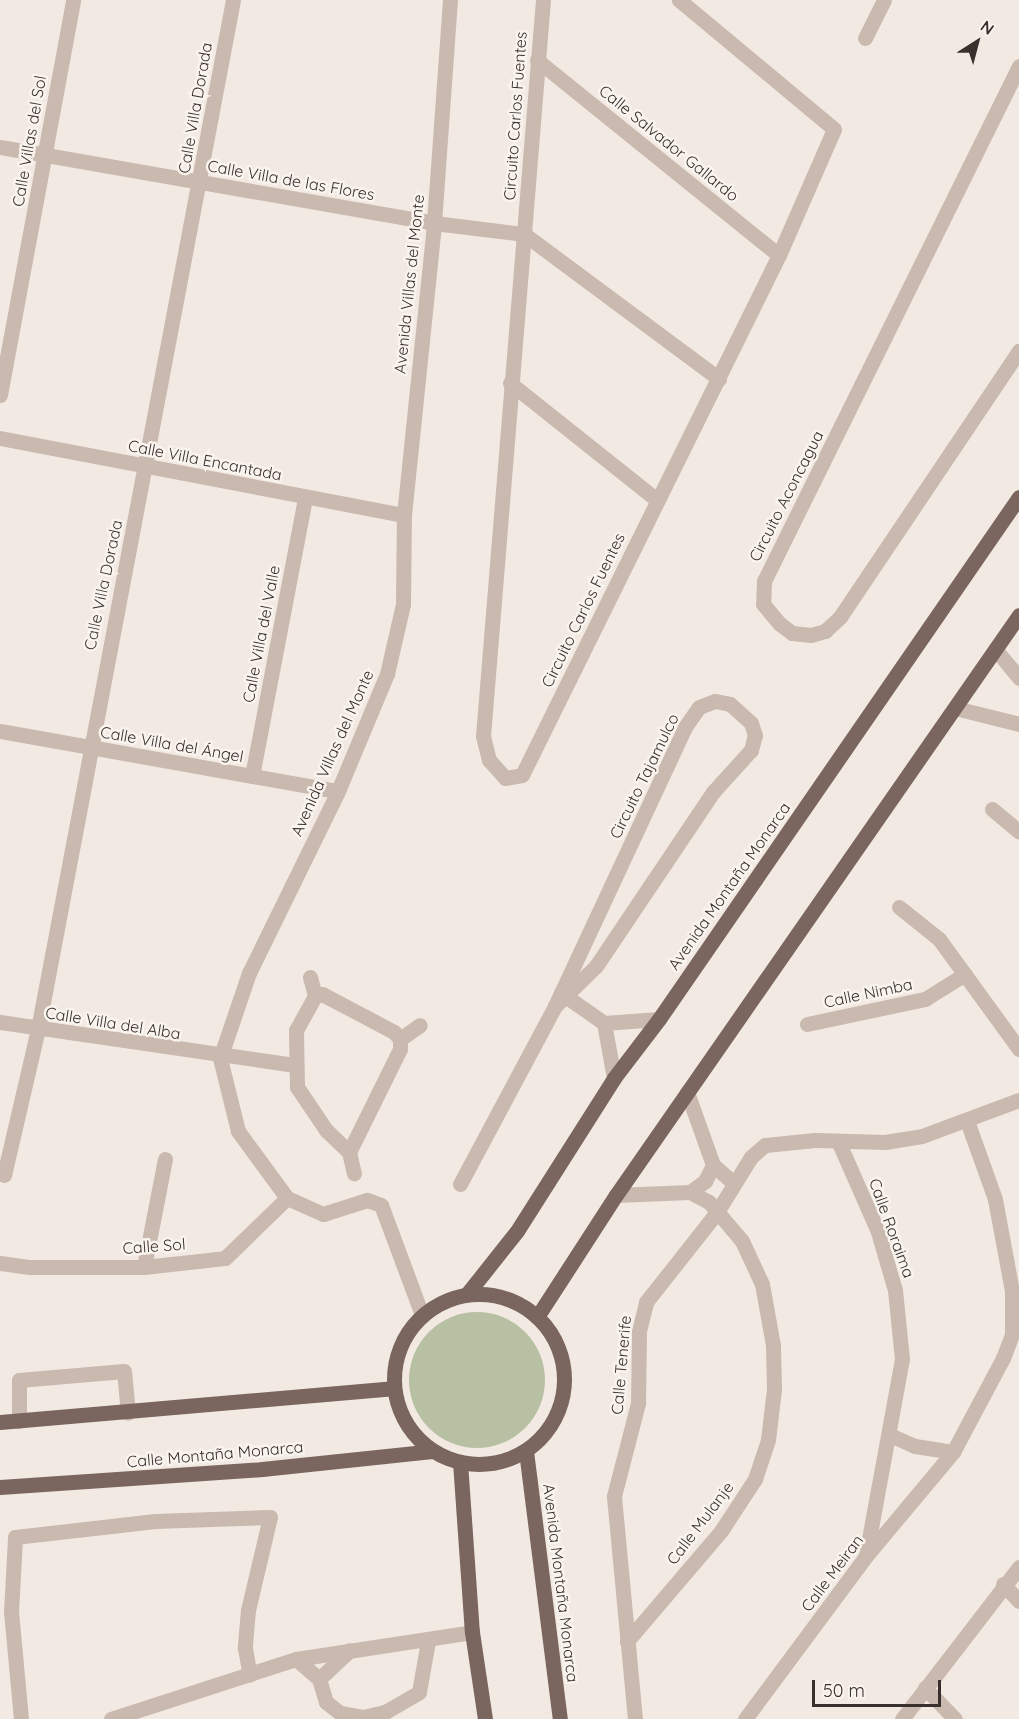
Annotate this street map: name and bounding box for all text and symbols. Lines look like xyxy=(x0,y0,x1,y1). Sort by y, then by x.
north arrow xyxy=(947,12,1007,72)
text: N xyxy=(977,16,998,39)
street label: Circuito Carlos Fuentes xyxy=(500,31,530,201)
street label: Calle Villa Dorada xyxy=(174,41,216,175)
street label: Calle Villas del Sol xyxy=(8,74,50,208)
street label: Calle Salvador Gallardo xyxy=(595,81,743,205)
street label: Calle Villa de las Flores xyxy=(206,156,376,204)
street label: Avenida Villas del Monte xyxy=(390,193,428,375)
street label: Circuito Aconcagua xyxy=(745,427,827,565)
street label: Calle Villa Encantada xyxy=(126,436,284,484)
street label: Calle Villa Dorada xyxy=(80,518,126,652)
street label: Circuito Carlos Fuentes xyxy=(537,530,629,690)
street label: Calle Villa del Valle xyxy=(238,564,284,704)
street label: Avenida Villas del Monte xyxy=(287,667,377,839)
street label: Circuito Tajamulco xyxy=(605,710,683,842)
street label: Calle Villa del Ángel xyxy=(99,722,245,766)
street label: Avenida Montaña Monarca xyxy=(664,799,794,973)
street label: Calle Nimba xyxy=(822,974,914,1012)
street label: Calle Villa del Alba xyxy=(44,1003,182,1043)
street label: Calle Roraima xyxy=(865,1176,919,1280)
street label: Calle Sol xyxy=(122,1234,186,1258)
street label: Calle Tenerife xyxy=(607,1315,635,1415)
street label: Calle Montaña Monarca xyxy=(126,1437,304,1471)
street label: Calle Mulanje xyxy=(663,1478,737,1568)
street label: Avenida Montaña Monarca xyxy=(539,1483,583,1683)
street label: Calle Meiran xyxy=(797,1531,867,1615)
scale bar xyxy=(815,1668,944,1706)
text: 50 m xyxy=(823,1679,865,1702)

